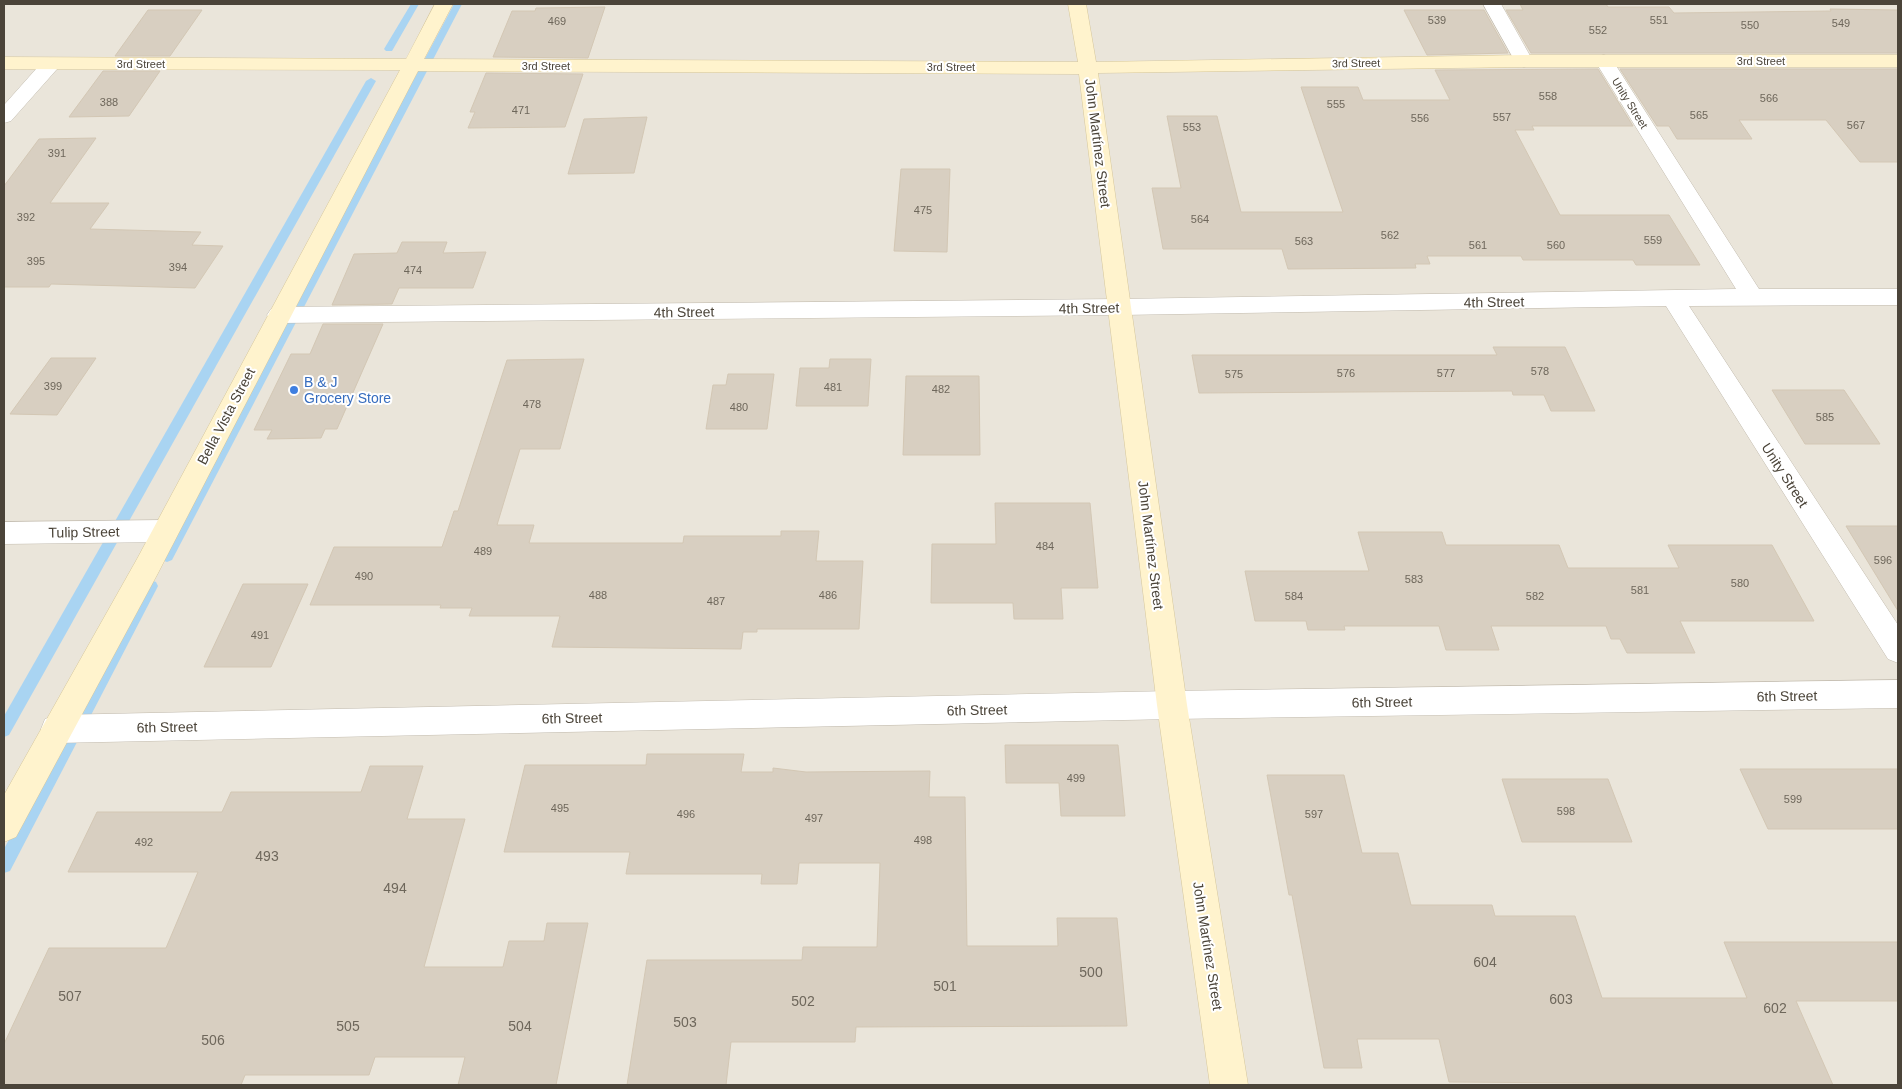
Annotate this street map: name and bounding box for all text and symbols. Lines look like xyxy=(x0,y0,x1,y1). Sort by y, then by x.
house number: 539 xyxy=(1428,14,1446,26)
house number: 551 xyxy=(1650,14,1668,26)
house number: 469 xyxy=(548,15,566,27)
house number: 549 xyxy=(1832,17,1850,29)
house number: 550 xyxy=(1741,19,1759,31)
house number: 552 xyxy=(1589,24,1607,36)
street label: 3rd Street xyxy=(1737,55,1785,67)
street label: 3rd Street xyxy=(1332,57,1380,69)
street label: 3rd Street xyxy=(117,58,165,70)
street label: 3rd Street xyxy=(522,60,570,72)
street label: 3rd Street xyxy=(927,61,975,73)
street label: Unity Street xyxy=(1610,75,1650,131)
street label: John Martínez Street xyxy=(1082,78,1114,209)
house number: 558 xyxy=(1539,90,1557,102)
house number: 566 xyxy=(1760,92,1778,104)
house number: 388 xyxy=(100,96,118,108)
house number: 555 xyxy=(1327,98,1345,110)
house number: 471 xyxy=(512,104,530,116)
house number: 565 xyxy=(1690,109,1708,121)
house number: 557 xyxy=(1493,111,1511,123)
house number: 556 xyxy=(1411,112,1429,124)
house number: 567 xyxy=(1847,119,1865,131)
house number: 553 xyxy=(1183,121,1201,133)
house number: 391 xyxy=(48,147,66,159)
house number: 475 xyxy=(914,204,932,216)
house number: 392 xyxy=(17,211,35,223)
house number: 564 xyxy=(1191,213,1209,225)
house number: 562 xyxy=(1381,229,1399,241)
house number: 559 xyxy=(1644,234,1662,246)
house number: 563 xyxy=(1295,235,1313,247)
house number: 561 xyxy=(1469,239,1487,251)
house number: 560 xyxy=(1547,239,1565,251)
house number: 395 xyxy=(27,255,45,267)
house number: 394 xyxy=(169,261,187,273)
house number: 474 xyxy=(404,264,422,276)
street label: 4th Street xyxy=(1464,293,1525,311)
street label: 4th Street xyxy=(1059,299,1120,317)
street label: 4th Street xyxy=(654,303,715,321)
street label: Bella Vista Street xyxy=(194,365,258,467)
house number: 578 xyxy=(1531,365,1549,377)
house number: 576 xyxy=(1337,367,1355,379)
house number: 577 xyxy=(1437,367,1455,379)
house number: 575 xyxy=(1225,368,1243,380)
place label: B & J Grocery Store xyxy=(304,374,391,406)
house number: 399 xyxy=(44,380,62,392)
house number: 481 xyxy=(824,381,842,393)
house number: 482 xyxy=(932,383,950,395)
marker: B & J Grocery Store xyxy=(288,384,300,396)
house number: 478 xyxy=(523,398,541,410)
house number: 480 xyxy=(730,401,748,413)
house number: 585 xyxy=(1816,411,1834,423)
street label: Unity Street xyxy=(1758,440,1812,510)
street label: John Martínez Street xyxy=(1135,480,1167,611)
street label: Tulip Street xyxy=(48,523,120,541)
house number: 484 xyxy=(1036,540,1054,552)
house number: 489 xyxy=(474,545,492,557)
house number: 596 xyxy=(1874,554,1892,566)
house number: 490 xyxy=(355,570,373,582)
house number: 583 xyxy=(1405,573,1423,585)
house number: 580 xyxy=(1731,577,1749,589)
house number: 581 xyxy=(1631,584,1649,596)
house number: 488 xyxy=(589,589,607,601)
house number: 486 xyxy=(819,589,837,601)
house number: 584 xyxy=(1285,590,1303,602)
house number: 582 xyxy=(1526,590,1544,602)
house number: 487 xyxy=(707,595,725,607)
house number: 491 xyxy=(251,629,269,641)
street label: 6th Street xyxy=(1757,687,1818,705)
street label: 6th Street xyxy=(1352,693,1413,711)
street label: 6th Street xyxy=(947,701,1008,719)
street label: 6th Street xyxy=(542,709,603,727)
street label: 6th Street xyxy=(137,718,198,736)
house number: 499 xyxy=(1067,772,1085,784)
house number: 599 xyxy=(1784,793,1802,805)
house number: 495 xyxy=(551,802,569,814)
house number: 598 xyxy=(1557,805,1575,817)
house number: 496 xyxy=(677,808,695,820)
house number: 597 xyxy=(1305,808,1323,820)
house number: 497 xyxy=(805,812,823,824)
house number: 498 xyxy=(914,834,932,846)
house number: 492 xyxy=(135,836,153,848)
house number: 493 xyxy=(255,848,279,864)
house number: 494 xyxy=(383,880,407,896)
street label: John Martínez Street xyxy=(1190,881,1226,1012)
house number: 604 xyxy=(1473,954,1497,970)
house number: 500 xyxy=(1079,964,1103,980)
house number: 501 xyxy=(933,978,957,994)
house number: 507 xyxy=(58,988,82,1004)
house number: 603 xyxy=(1549,991,1573,1007)
house number: 502 xyxy=(791,993,815,1009)
house number: 602 xyxy=(1763,1000,1787,1016)
house number: 503 xyxy=(673,1014,697,1030)
house number: 505 xyxy=(336,1018,360,1034)
house number: 504 xyxy=(508,1018,532,1034)
house number: 506 xyxy=(201,1032,225,1048)

